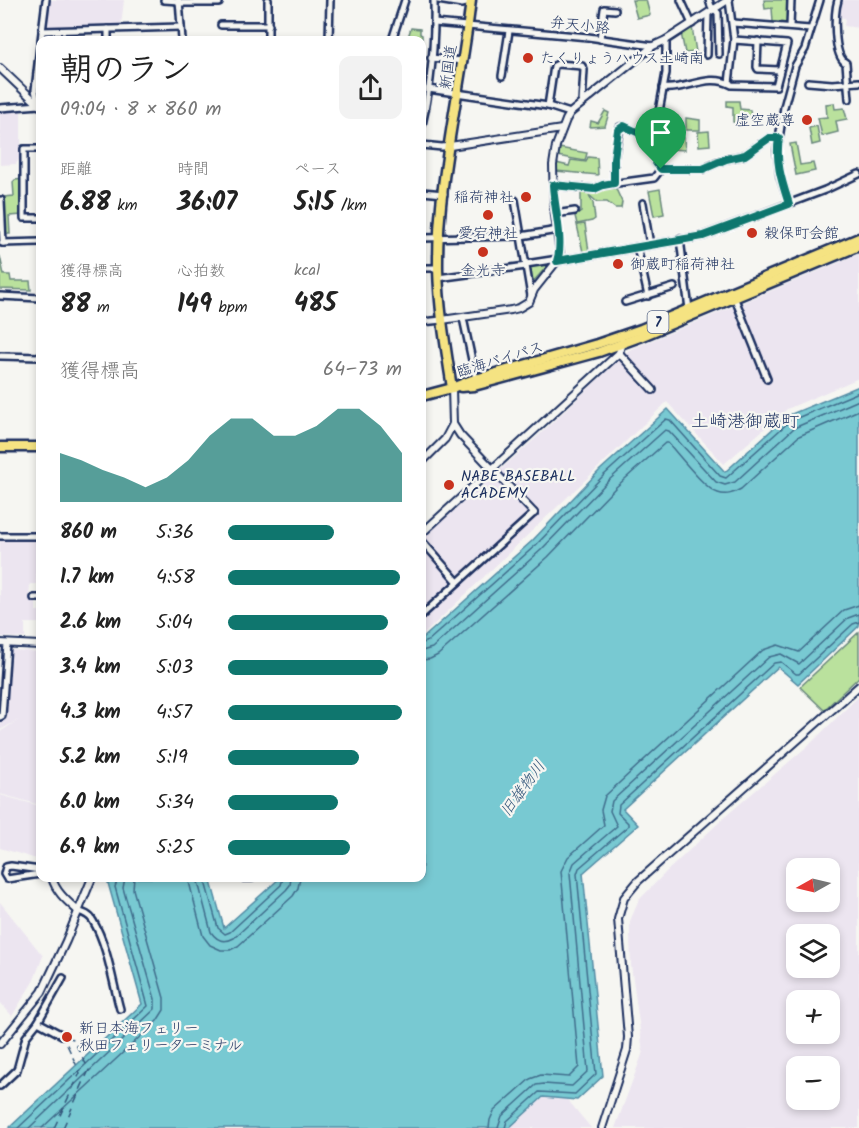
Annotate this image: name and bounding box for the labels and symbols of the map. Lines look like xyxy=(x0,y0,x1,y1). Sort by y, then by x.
street label: 弁天小路 xyxy=(549,11,611,41)
street label: 新国道 xyxy=(434,43,464,91)
place label: たくりょうハウス土崎南 xyxy=(540,47,704,71)
marker: たくりょうハウス土崎南 xyxy=(521,51,535,65)
pin xyxy=(635,107,686,169)
place label: 虚空蔵尊 xyxy=(735,109,795,133)
marker: 虚空蔵尊 xyxy=(800,113,814,127)
place label: 稲荷神社 xyxy=(454,186,514,210)
marker: 稲荷神社 xyxy=(519,190,533,204)
marker: 愛宕神社 xyxy=(481,208,495,222)
place label: 愛宕神社 xyxy=(458,222,518,246)
place label: 穀保町会館 xyxy=(764,222,839,246)
marker: 穀保町会館 xyxy=(745,226,759,240)
marker: 金光寺 xyxy=(476,245,490,259)
place label: 御蔵町稲荷神社 xyxy=(630,253,735,277)
marker: 御蔵町稲荷神社 xyxy=(611,257,625,271)
place label: 金光寺 xyxy=(460,259,506,283)
road number: 7 xyxy=(648,311,668,333)
street label: 臨海バイパス xyxy=(454,335,547,385)
district label: 土崎港御蔵町 xyxy=(691,408,799,437)
place label: NABE BASEBALL ACADEMY xyxy=(461,465,575,506)
marker: NABE BASEBALL ACADEMY xyxy=(442,478,456,492)
water label: 旧雄物川 xyxy=(494,756,552,822)
north arrow xyxy=(786,858,840,912)
place label: 新日本海フェリー 秋田フェリーターミナル xyxy=(79,1017,243,1058)
marker: 新日本海フェリー 秋田フェリーターミナル xyxy=(60,1030,74,1044)

